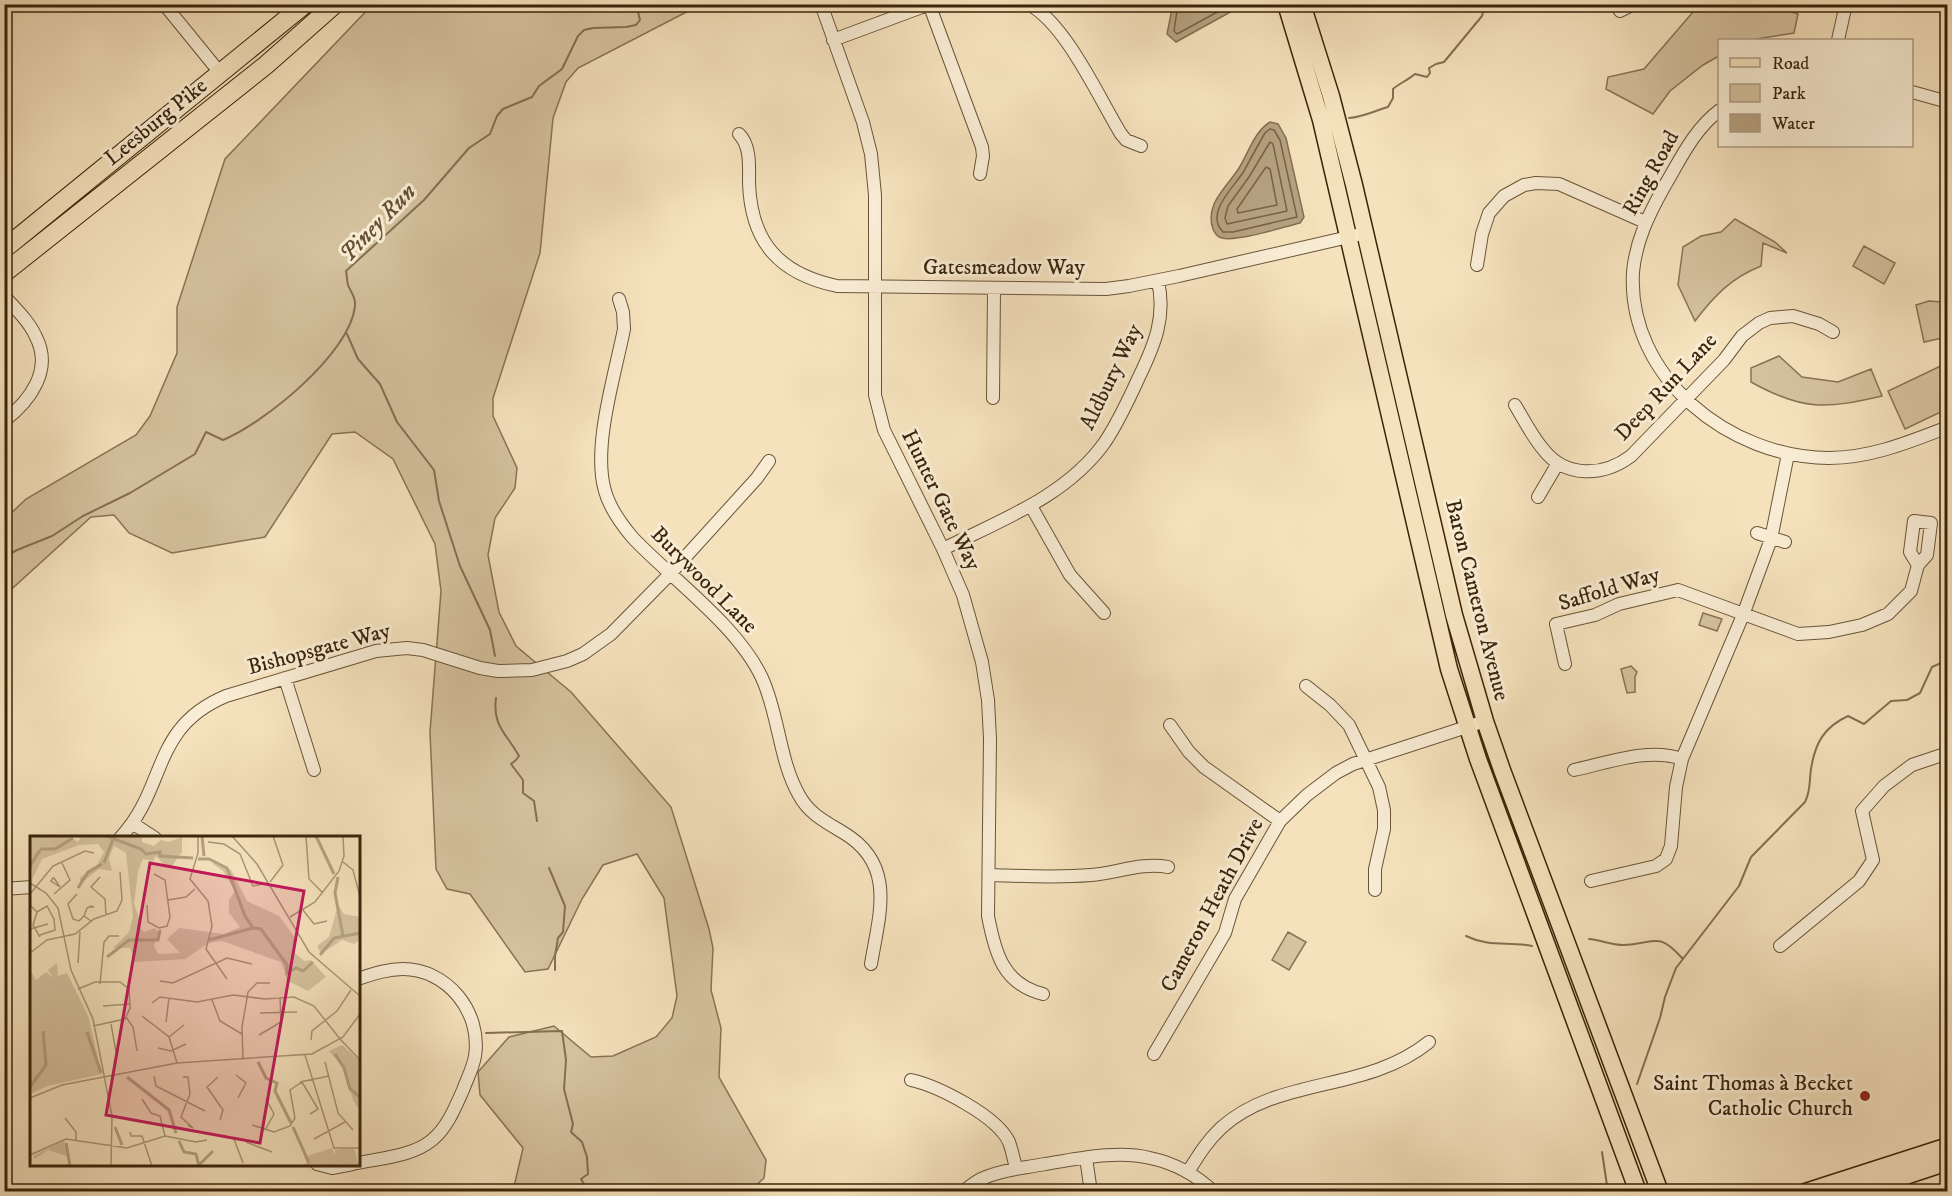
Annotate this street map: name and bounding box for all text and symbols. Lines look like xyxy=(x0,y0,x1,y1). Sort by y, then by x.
legend xyxy=(1718,39,1913,147)
text: Road xyxy=(1772,53,1809,75)
street label: Leesburg Pike xyxy=(99,72,213,172)
text: Park xyxy=(1772,83,1806,105)
text: Water xyxy=(1771,113,1815,135)
street label: Ring Road xyxy=(1617,126,1685,220)
water label: Piney Run xyxy=(333,177,423,269)
street label: Gatesmeadow Way xyxy=(923,254,1086,281)
street label: Aldbury Way xyxy=(1074,319,1148,434)
street label: Deep Run Lane xyxy=(1609,327,1723,447)
street label: Hunter Gate Way xyxy=(895,425,987,575)
street label: Baron Cameron Avenue xyxy=(1439,497,1515,703)
street label: Burywood Lane xyxy=(645,521,763,639)
street label: Saffold Way xyxy=(1555,561,1663,617)
street label: Bishopsgate Way xyxy=(245,617,394,681)
street label: Cameron Heath Drive xyxy=(1155,813,1269,997)
inset map xyxy=(30,836,360,1166)
place label: Saint Thomas à Becket Catholic Church xyxy=(1653,1070,1853,1122)
marker: Saint Thomas à Becket Catholic Church xyxy=(1858,1089,1872,1103)

